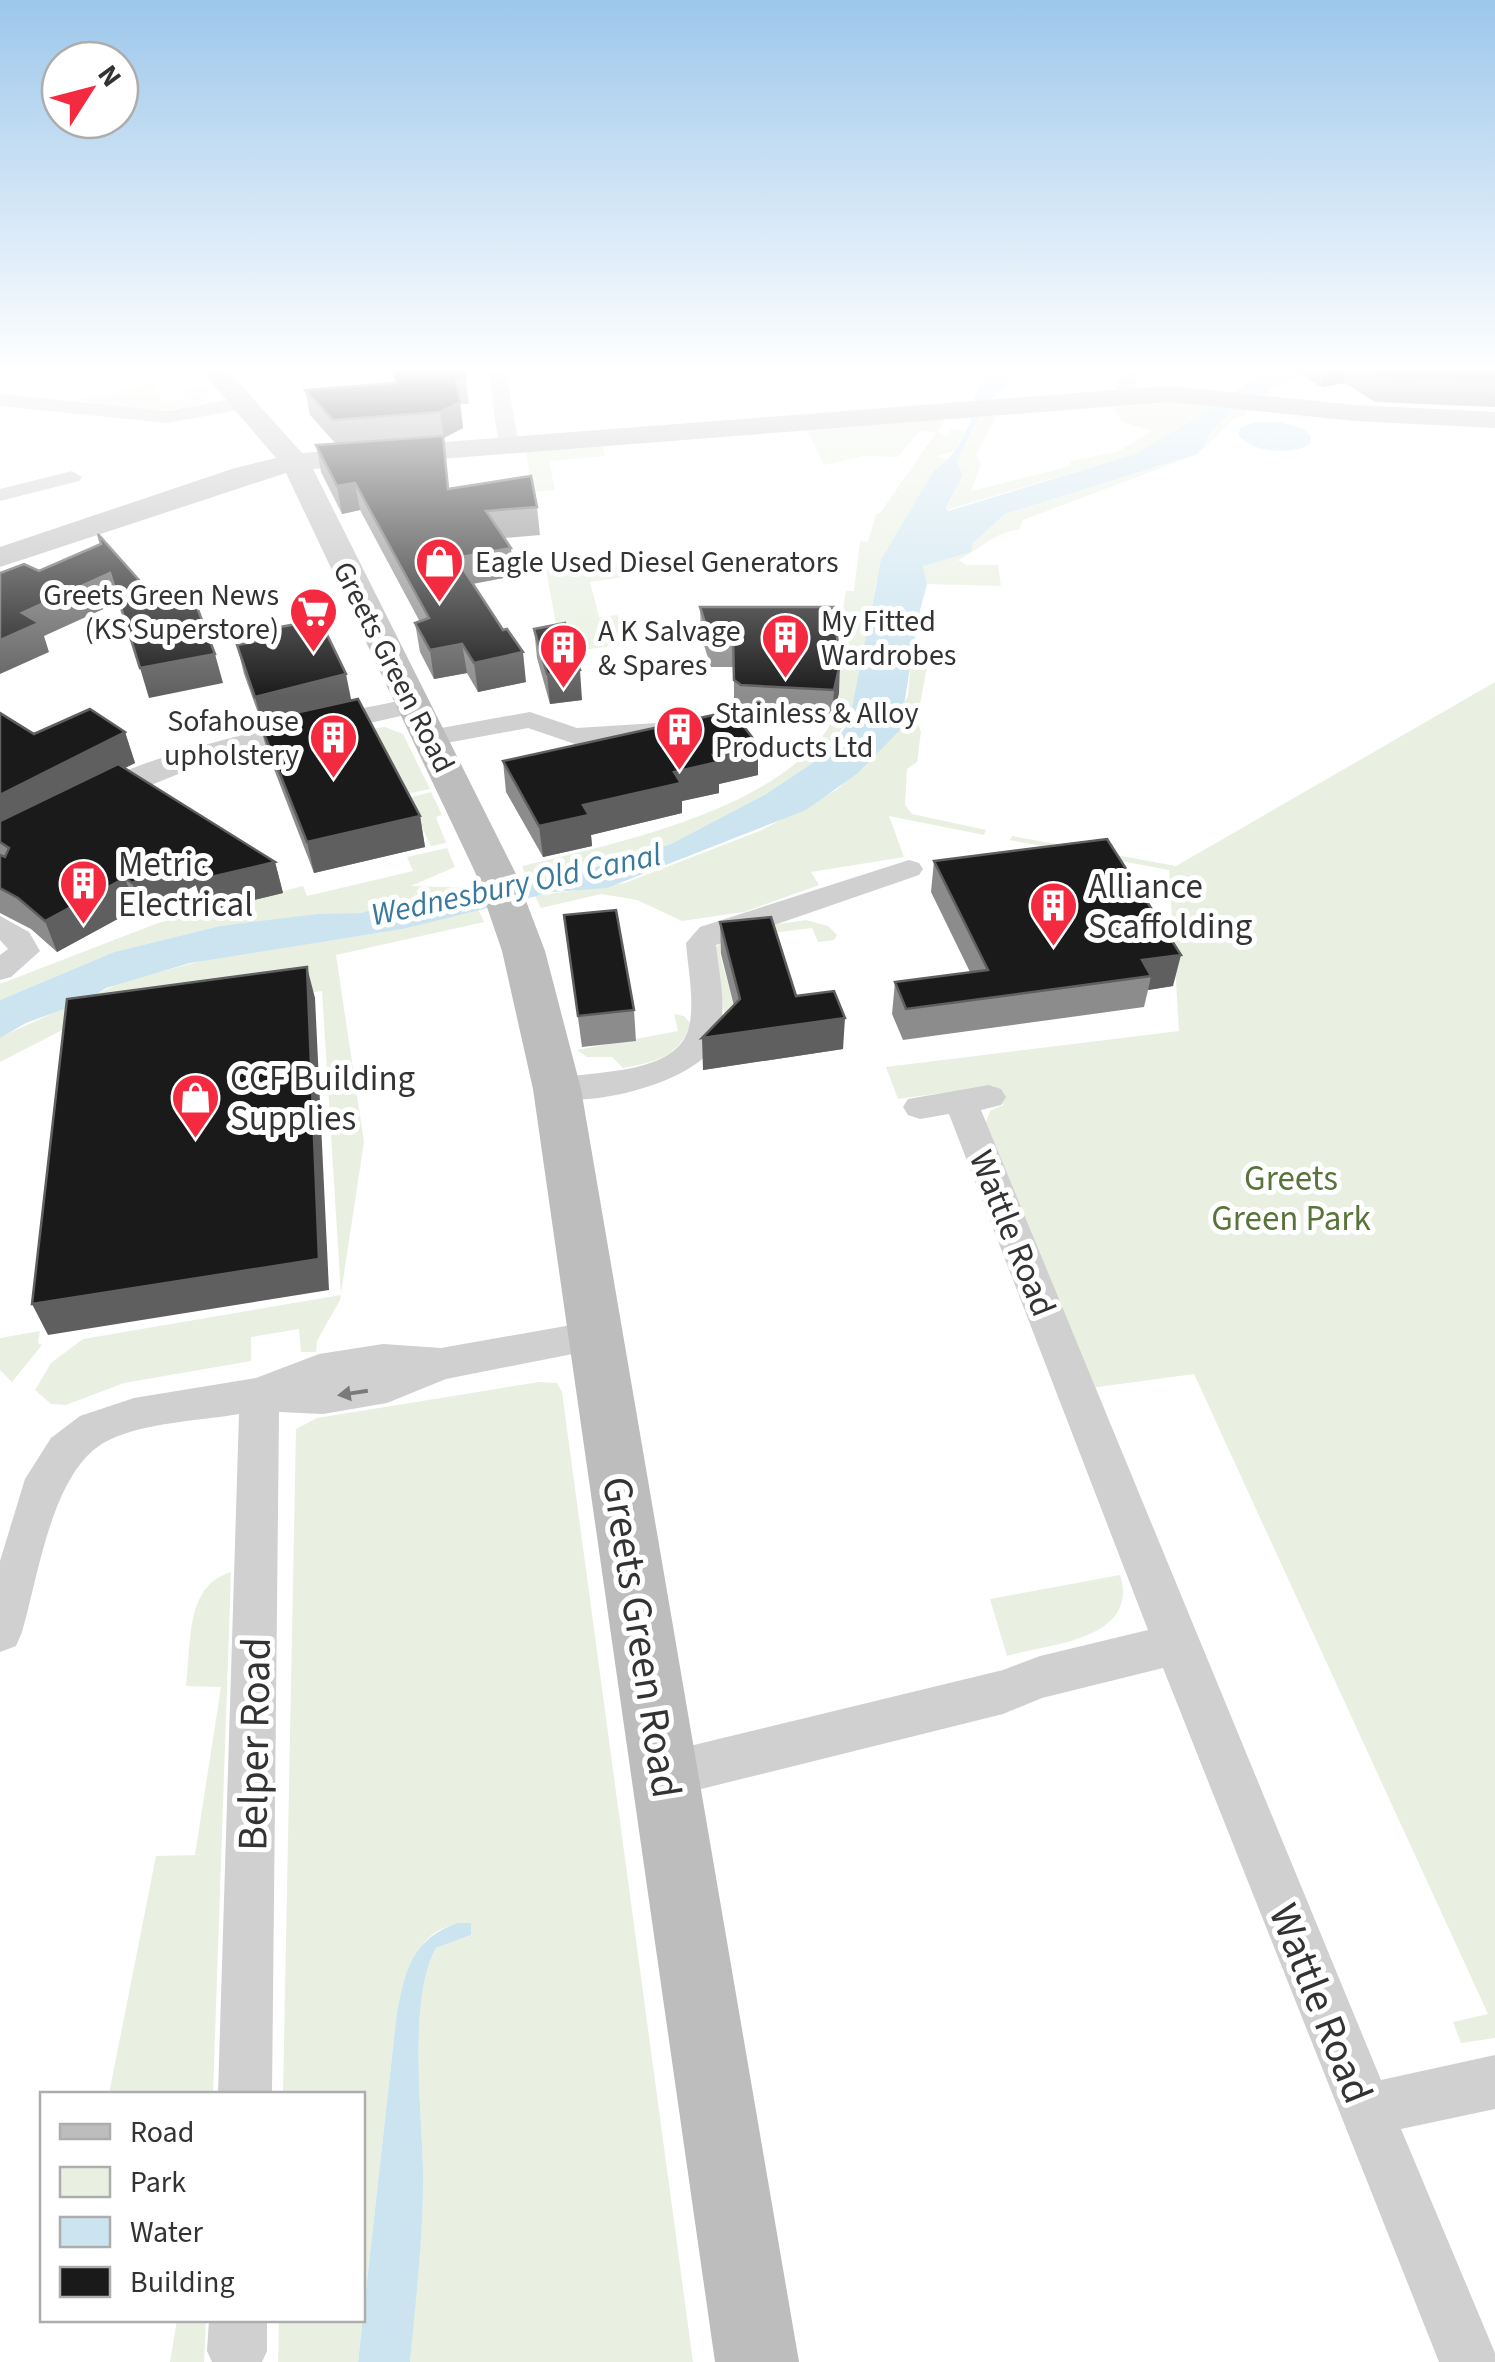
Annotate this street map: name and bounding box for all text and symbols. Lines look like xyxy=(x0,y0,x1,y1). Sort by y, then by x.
north arrow xyxy=(40,40,140,140)
text: N xyxy=(88,57,131,95)
shop icon: Eagle Used Diesel Generators xyxy=(414,536,466,604)
place label: Eagle Used Diesel Generators xyxy=(475,541,839,584)
street label: Greets Green Road xyxy=(322,554,465,780)
place label: Greets Green News (KS Superstore) xyxy=(43,574,279,651)
supermarket icon: Greets Green News (KS Superstore) xyxy=(288,586,340,654)
place label: My Fitted Wardrobes xyxy=(821,600,956,677)
place label: A K Salvage & Spares xyxy=(598,610,741,687)
building icon: My Fitted Wardrobes xyxy=(760,612,812,680)
building icon: A K Salvage & Spares xyxy=(537,622,589,690)
place label: Stainless & Alloy Products Ltd xyxy=(715,692,918,769)
place label: Sofahouse upholstery xyxy=(164,700,299,777)
building icon: Stainless & Alloy Products Ltd xyxy=(654,704,706,772)
building icon: Sofahouse upholstery xyxy=(308,712,360,780)
water label: Wednesbury Old Canal xyxy=(367,832,666,938)
place label: Metric Electrical xyxy=(118,840,253,930)
building icon: Metric Electrical xyxy=(57,858,109,926)
place label: Alliance Scaffolding xyxy=(1088,862,1253,952)
building icon: Alliance Scaffolding xyxy=(1027,880,1079,948)
place label: CCF Building Supplies xyxy=(230,1054,416,1144)
shop icon: CCF Building Supplies xyxy=(169,1072,221,1140)
street label: Wattle Road xyxy=(956,1143,1068,1324)
park label: Greets Green Park xyxy=(1211,1154,1372,1244)
one-way arrow xyxy=(337,1386,368,1401)
street label: Greets Green Road xyxy=(586,1472,696,1802)
street label: Belper Road xyxy=(223,1637,287,1851)
street label: Wattle Road xyxy=(1253,1895,1387,2113)
legend xyxy=(40,2092,365,2322)
text: Road xyxy=(130,2111,194,2154)
text: Park xyxy=(130,2161,186,2204)
text: Water xyxy=(130,2211,203,2254)
text: Building xyxy=(130,2261,235,2304)

